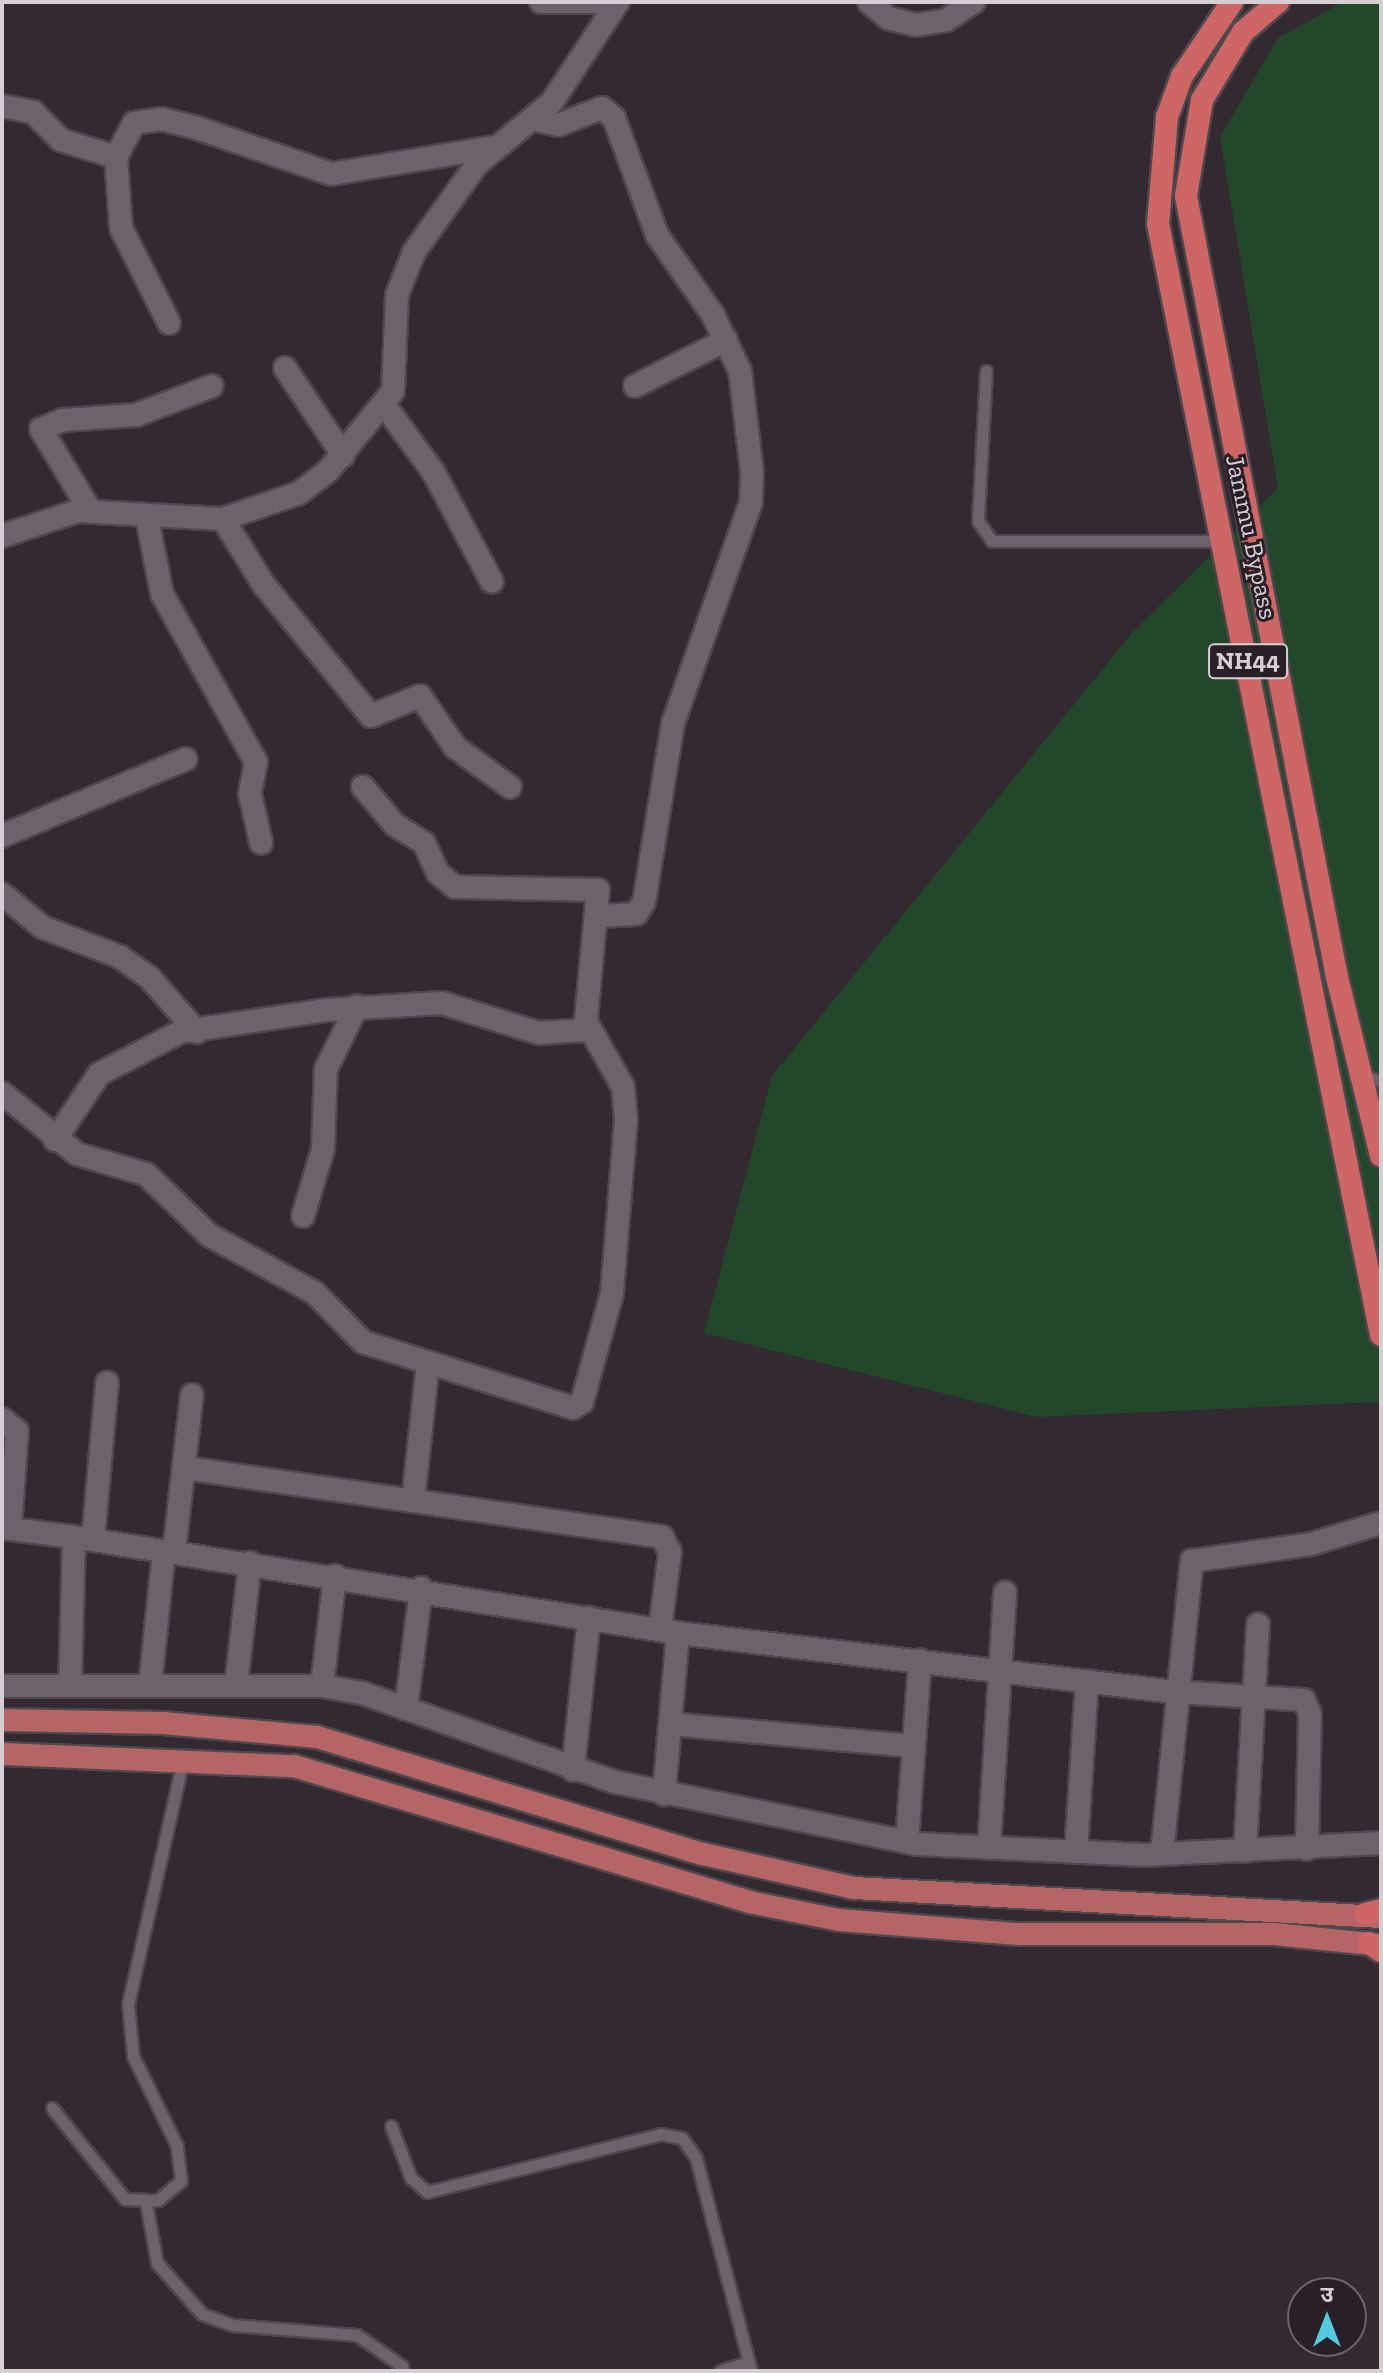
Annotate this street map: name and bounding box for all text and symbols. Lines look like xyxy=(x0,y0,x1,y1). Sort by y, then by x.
street label: Jammu Bypass xyxy=(1218,452,1284,622)
road number: NH44 xyxy=(1208,641,1288,681)
north arrow xyxy=(1287,2277,1367,2357)
text: उ xyxy=(1321,2281,1333,2308)

